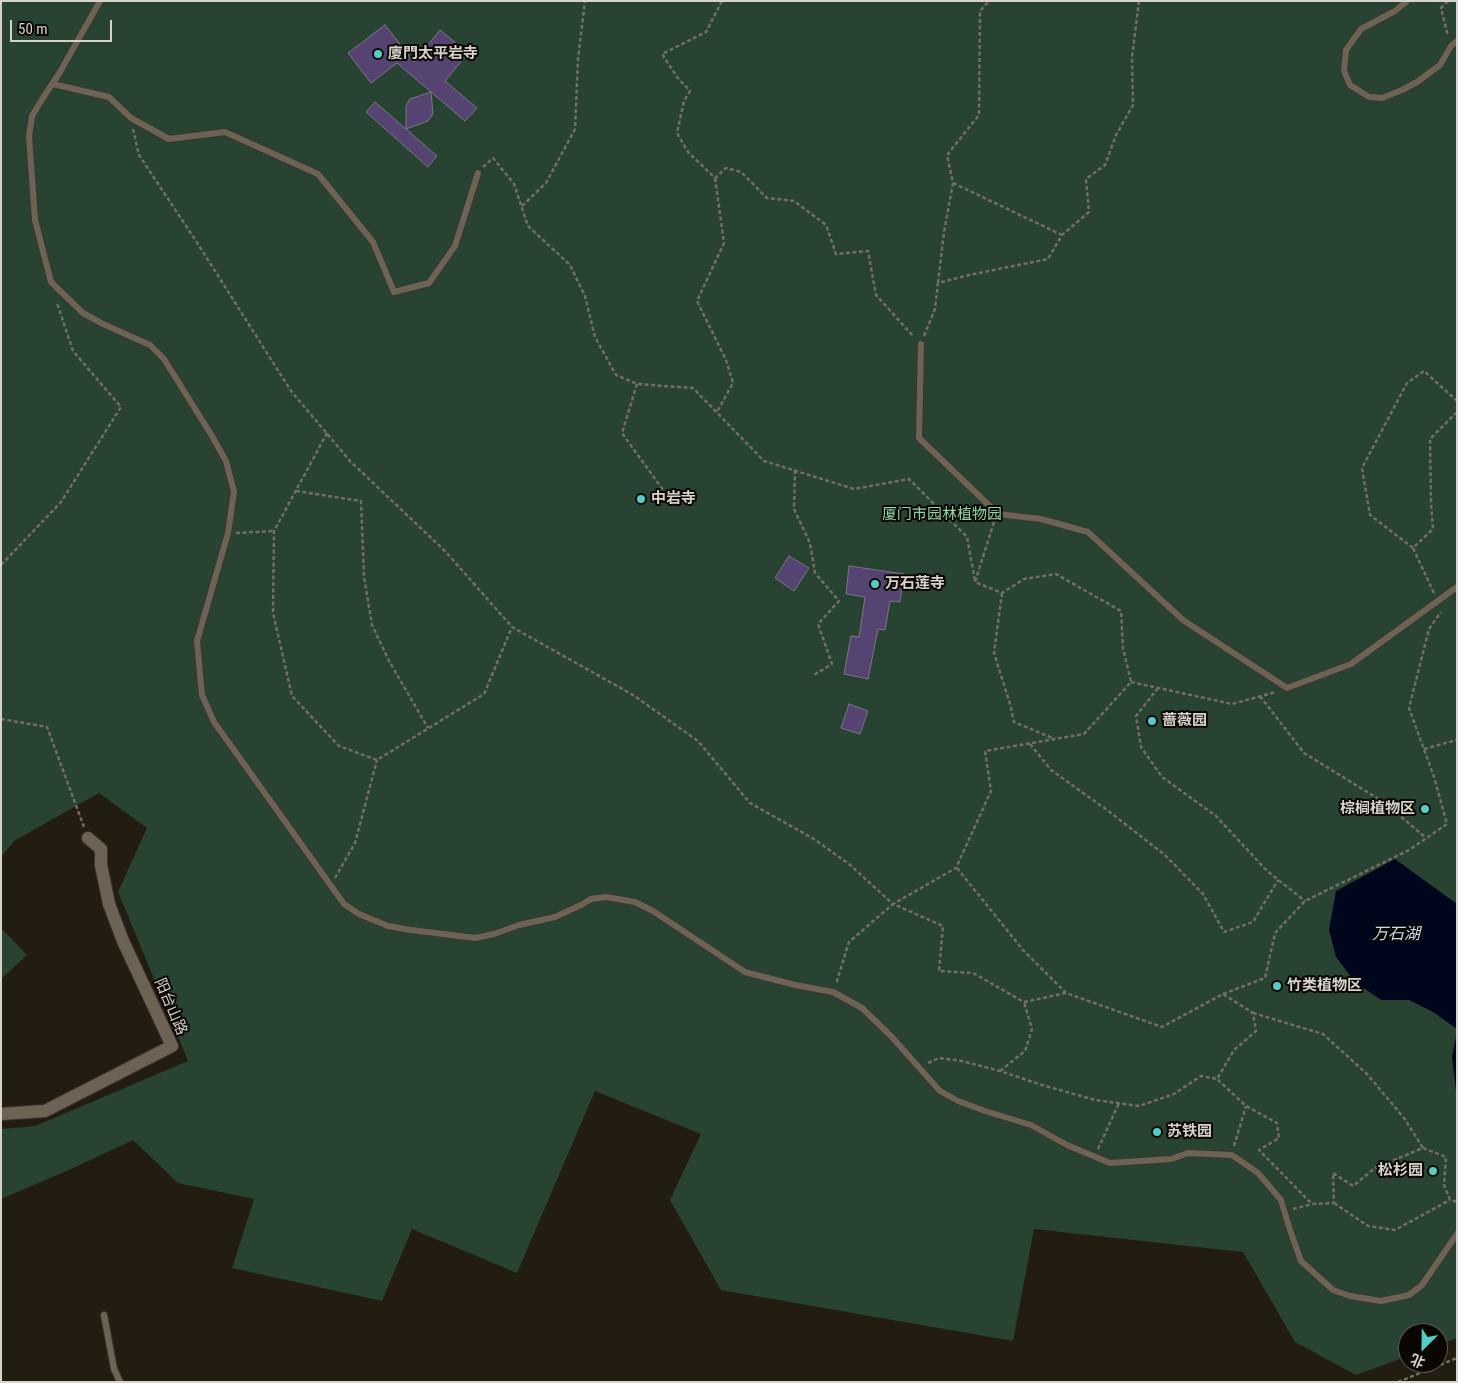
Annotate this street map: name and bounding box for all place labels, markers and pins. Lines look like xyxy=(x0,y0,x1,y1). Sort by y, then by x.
place label: 廈門太平岩寺 xyxy=(388,45,478,63)
marker: 廈門太平岩寺 xyxy=(372,48,384,60)
place label: 中岩寺 xyxy=(651,490,696,508)
marker: 中岩寺 xyxy=(635,493,647,505)
place label: 万石莲寺 xyxy=(885,575,945,593)
marker: 万石莲寺 xyxy=(869,578,881,590)
place label: 蔷薇园 xyxy=(1162,712,1207,730)
marker: 蔷薇园 xyxy=(1146,715,1158,727)
place label: 棕榈植物区 xyxy=(1340,800,1415,818)
marker: 棕榈植物区 xyxy=(1419,803,1431,815)
place label: 竹类植物区 xyxy=(1287,977,1362,995)
marker: 竹类植物区 xyxy=(1271,980,1283,992)
place label: 苏铁园 xyxy=(1167,1123,1212,1141)
marker: 苏铁园 xyxy=(1151,1126,1163,1138)
place label: 松杉园 xyxy=(1378,1162,1423,1180)
marker: 松杉园 xyxy=(1427,1165,1439,1177)

